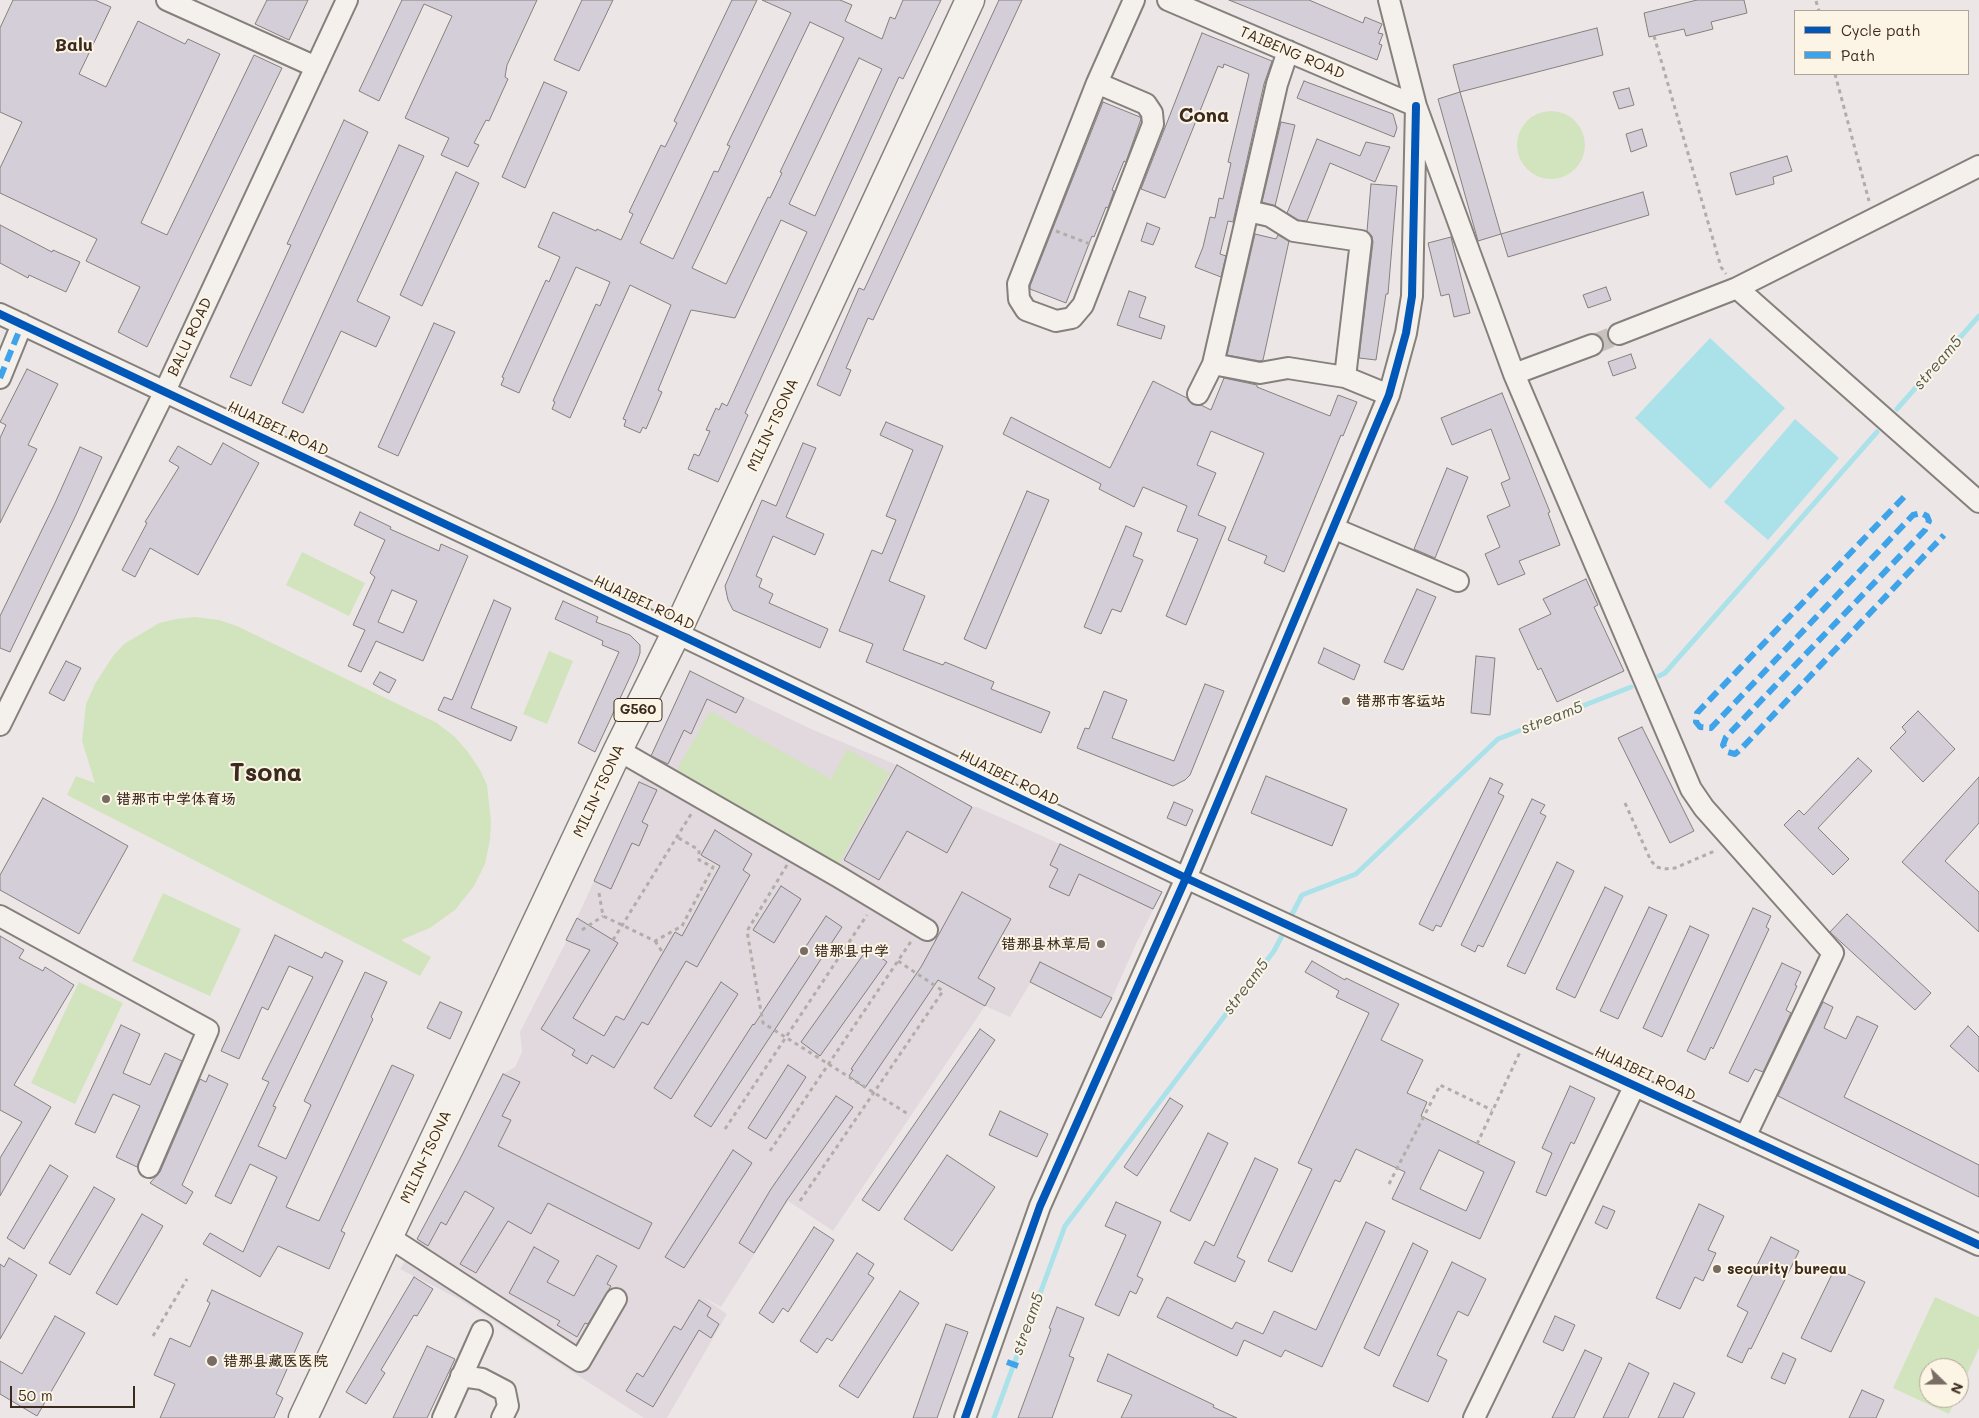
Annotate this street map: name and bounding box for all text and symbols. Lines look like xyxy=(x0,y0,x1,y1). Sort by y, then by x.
legend xyxy=(1794,10,1969,75)
text: Cycle path xyxy=(1841,20,1920,40)
street label: TAIBENG ROAD xyxy=(1237,23,1347,83)
district label: Balu xyxy=(55,34,93,56)
text: Path xyxy=(1841,45,1875,65)
district label: Cona xyxy=(1179,104,1229,128)
street label: BALU ROAD xyxy=(164,295,216,379)
water label: stream5 xyxy=(1909,332,1967,394)
street label: MILIN-TSONA xyxy=(744,376,802,474)
street label: HUAIBEI ROAD xyxy=(225,398,331,460)
street label: HUAIBEI ROAD xyxy=(591,572,697,634)
place label: 错那市客运站 xyxy=(1356,692,1446,710)
marker: 错那市客运站 xyxy=(1340,695,1352,707)
water label: stream5 xyxy=(1518,697,1586,739)
road number: G560 xyxy=(614,698,662,722)
street label: MILIN-TSONA xyxy=(570,742,628,840)
street label: HUAIBEI ROAD xyxy=(956,746,1062,810)
district label: Tsona xyxy=(230,758,302,788)
place label: 错那市中学体育场 xyxy=(116,790,236,808)
marker: 错那市中学体育场 xyxy=(100,793,112,805)
place label: 错那县林草局 xyxy=(1001,935,1091,953)
marker: 错那县林草局 xyxy=(1095,938,1107,950)
place label: 错那县中学 xyxy=(814,942,889,960)
marker: 错那县中学 xyxy=(798,945,810,957)
water label: stream5 xyxy=(1219,955,1273,1019)
street label: HUAIBEI ROAD xyxy=(1592,1043,1698,1105)
street label: MILIN-TSONA xyxy=(397,1108,455,1206)
place label: security bureau xyxy=(1727,1260,1847,1278)
marker: security bureau xyxy=(1711,1263,1723,1275)
water label: stream5 xyxy=(1008,1290,1048,1358)
place label: 错那县藏医医院 xyxy=(223,1352,328,1370)
marker: 错那县藏医医院 xyxy=(205,1354,219,1368)
north arrow xyxy=(1919,1358,1969,1408)
scale bar xyxy=(12,1376,138,1408)
text: N xyxy=(1947,1380,1968,1397)
text: 50 m xyxy=(18,1385,53,1405)

